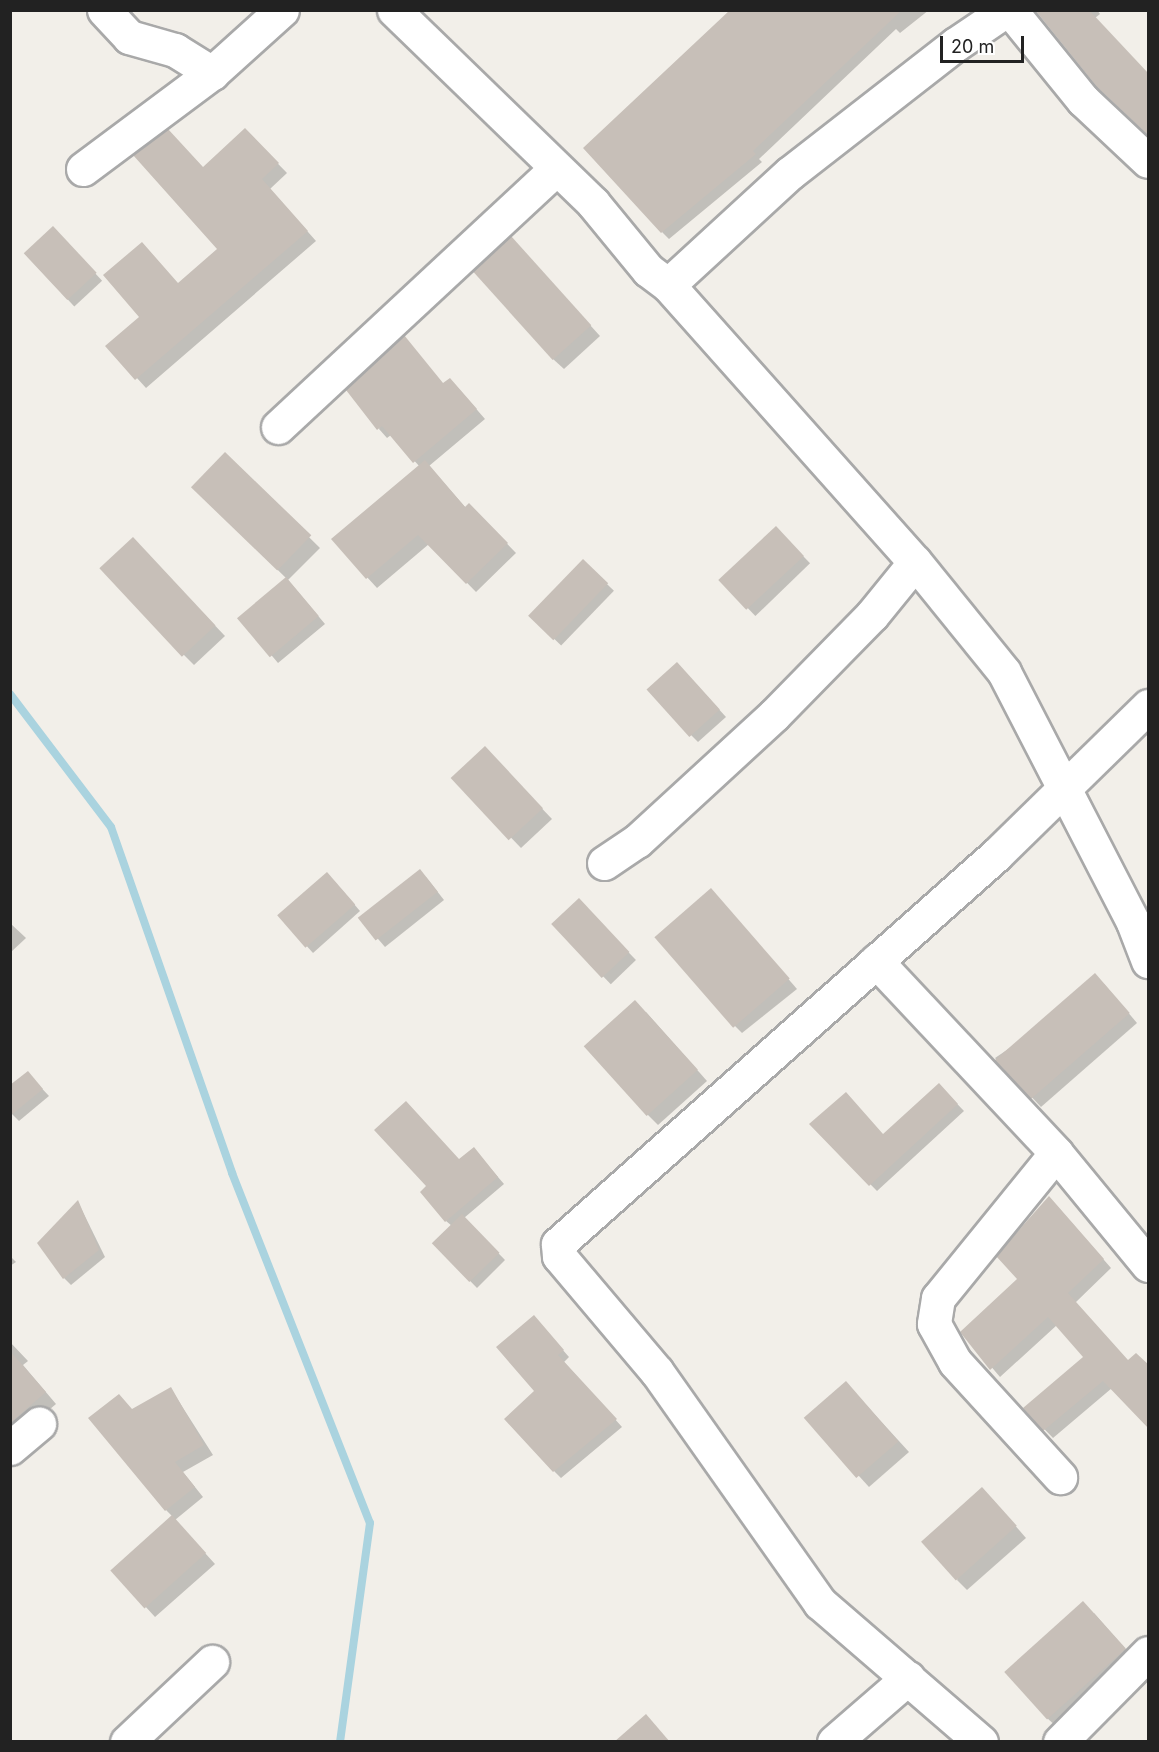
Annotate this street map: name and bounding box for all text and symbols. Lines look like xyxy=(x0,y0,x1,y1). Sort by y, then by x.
scale bar xyxy=(943,24,1027,62)
text: 20 m xyxy=(951,36,994,57)

